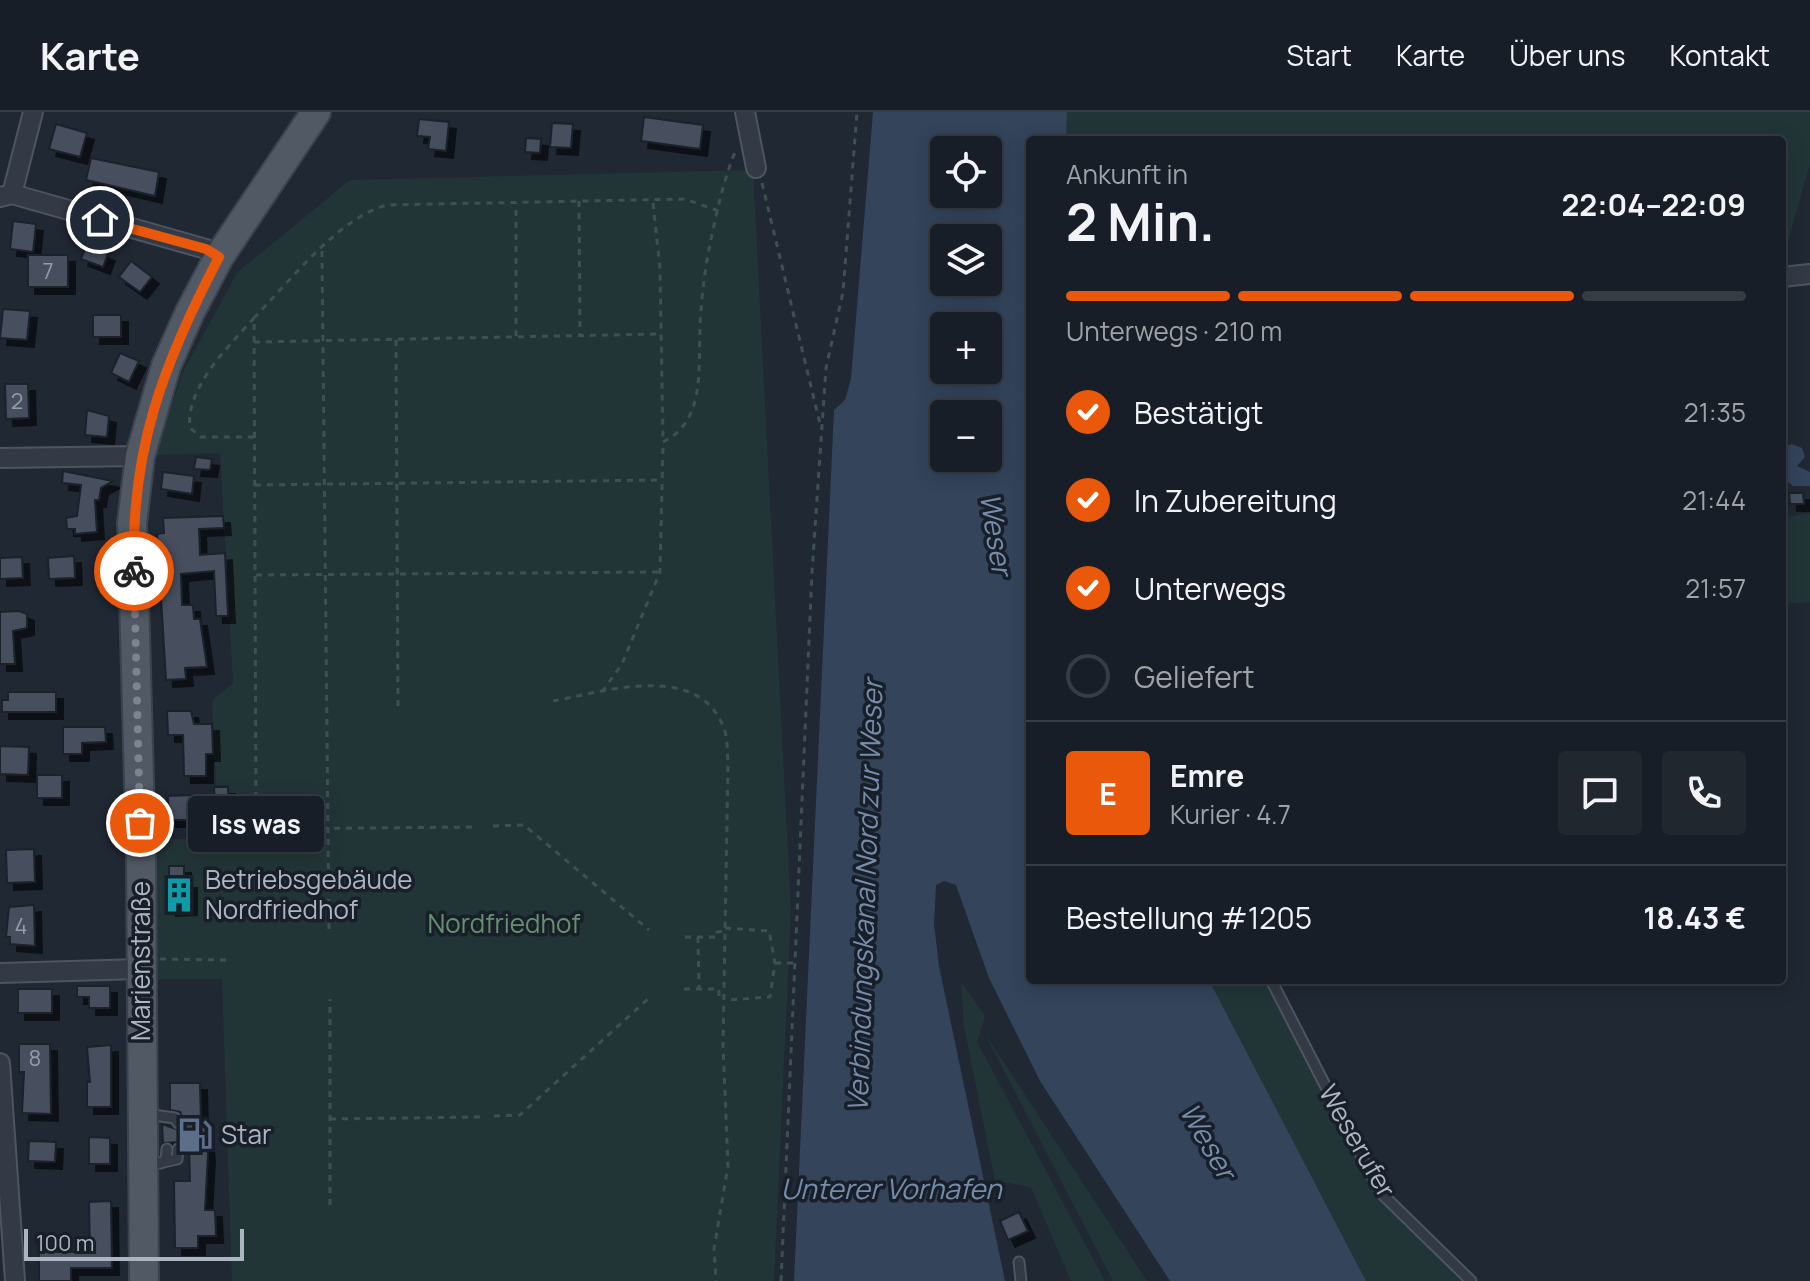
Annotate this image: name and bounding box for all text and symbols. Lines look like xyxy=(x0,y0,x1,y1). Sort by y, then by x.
text: Karte xyxy=(40,29,140,81)
text: Start xyxy=(1287,36,1352,74)
text: Karte xyxy=(1396,36,1465,74)
text: Über uns xyxy=(1509,36,1625,74)
text: Kontakt xyxy=(1669,36,1770,74)
map controls xyxy=(930,136,1002,472)
button: locate xyxy=(930,136,1002,208)
text: Ankunft in xyxy=(1066,156,1188,192)
text: 22:04–22:09 xyxy=(1561,184,1746,225)
pin xyxy=(66,186,134,254)
text: 2 Min. xyxy=(1066,186,1215,257)
icon: home xyxy=(78,198,122,242)
button: layers xyxy=(930,224,1002,296)
house number: 7 xyxy=(42,256,54,286)
button: + xyxy=(930,312,1002,384)
text: Unterwegs · 210 m xyxy=(1066,313,1282,349)
house number: 2 xyxy=(11,386,23,416)
icon: check xyxy=(1066,390,1110,434)
text: Bestätigt xyxy=(1134,392,1263,433)
text: 21:35 xyxy=(1684,394,1746,430)
button: − xyxy=(930,400,1002,472)
icon: check xyxy=(1066,478,1110,522)
text: In Zubereitung xyxy=(1134,480,1337,521)
text: 21:44 xyxy=(1682,482,1746,518)
water label: Weser xyxy=(972,490,1023,581)
courier xyxy=(94,531,174,611)
icon: bike xyxy=(112,549,156,593)
icon: check xyxy=(1066,566,1110,610)
text: Unterwegs xyxy=(1134,568,1286,609)
text: 21:57 xyxy=(1685,570,1746,606)
text: Geliefert xyxy=(1134,656,1255,697)
water label: Verbindungskanal Nord zur Weser xyxy=(837,675,891,1113)
button: chat xyxy=(1558,751,1642,835)
button: phone xyxy=(1662,751,1746,835)
text: Emre xyxy=(1170,755,1244,796)
text: E xyxy=(1099,773,1117,814)
pin xyxy=(106,789,174,857)
callout: Iss was xyxy=(188,795,324,851)
text: Kurier · 4.7 xyxy=(1170,796,1291,832)
icon: bag xyxy=(118,801,162,845)
text: Iss was xyxy=(211,806,301,842)
place label: Betriebsgebäude Nordfriedhof xyxy=(205,861,413,927)
building icon: Betriebsgebäude Nordfriedhof xyxy=(160,876,198,914)
street label: Marienstraße xyxy=(122,881,158,1041)
text: Bestellung #1205 xyxy=(1066,897,1312,938)
text: 18.43 € xyxy=(1643,897,1746,938)
park label: Nordfriedhof xyxy=(428,905,581,941)
house number: 4 xyxy=(15,911,27,941)
house number: 8 xyxy=(29,1043,41,1073)
street label: Weserufer xyxy=(1311,1077,1405,1204)
water label: Weser xyxy=(1172,1095,1248,1189)
fuel station icon: Star xyxy=(176,1116,214,1154)
place label: Star xyxy=(221,1116,271,1152)
water label: Unterer Vorhafen xyxy=(780,1169,1003,1207)
scale bar xyxy=(24,1225,244,1261)
text: 100 m xyxy=(36,1228,94,1258)

